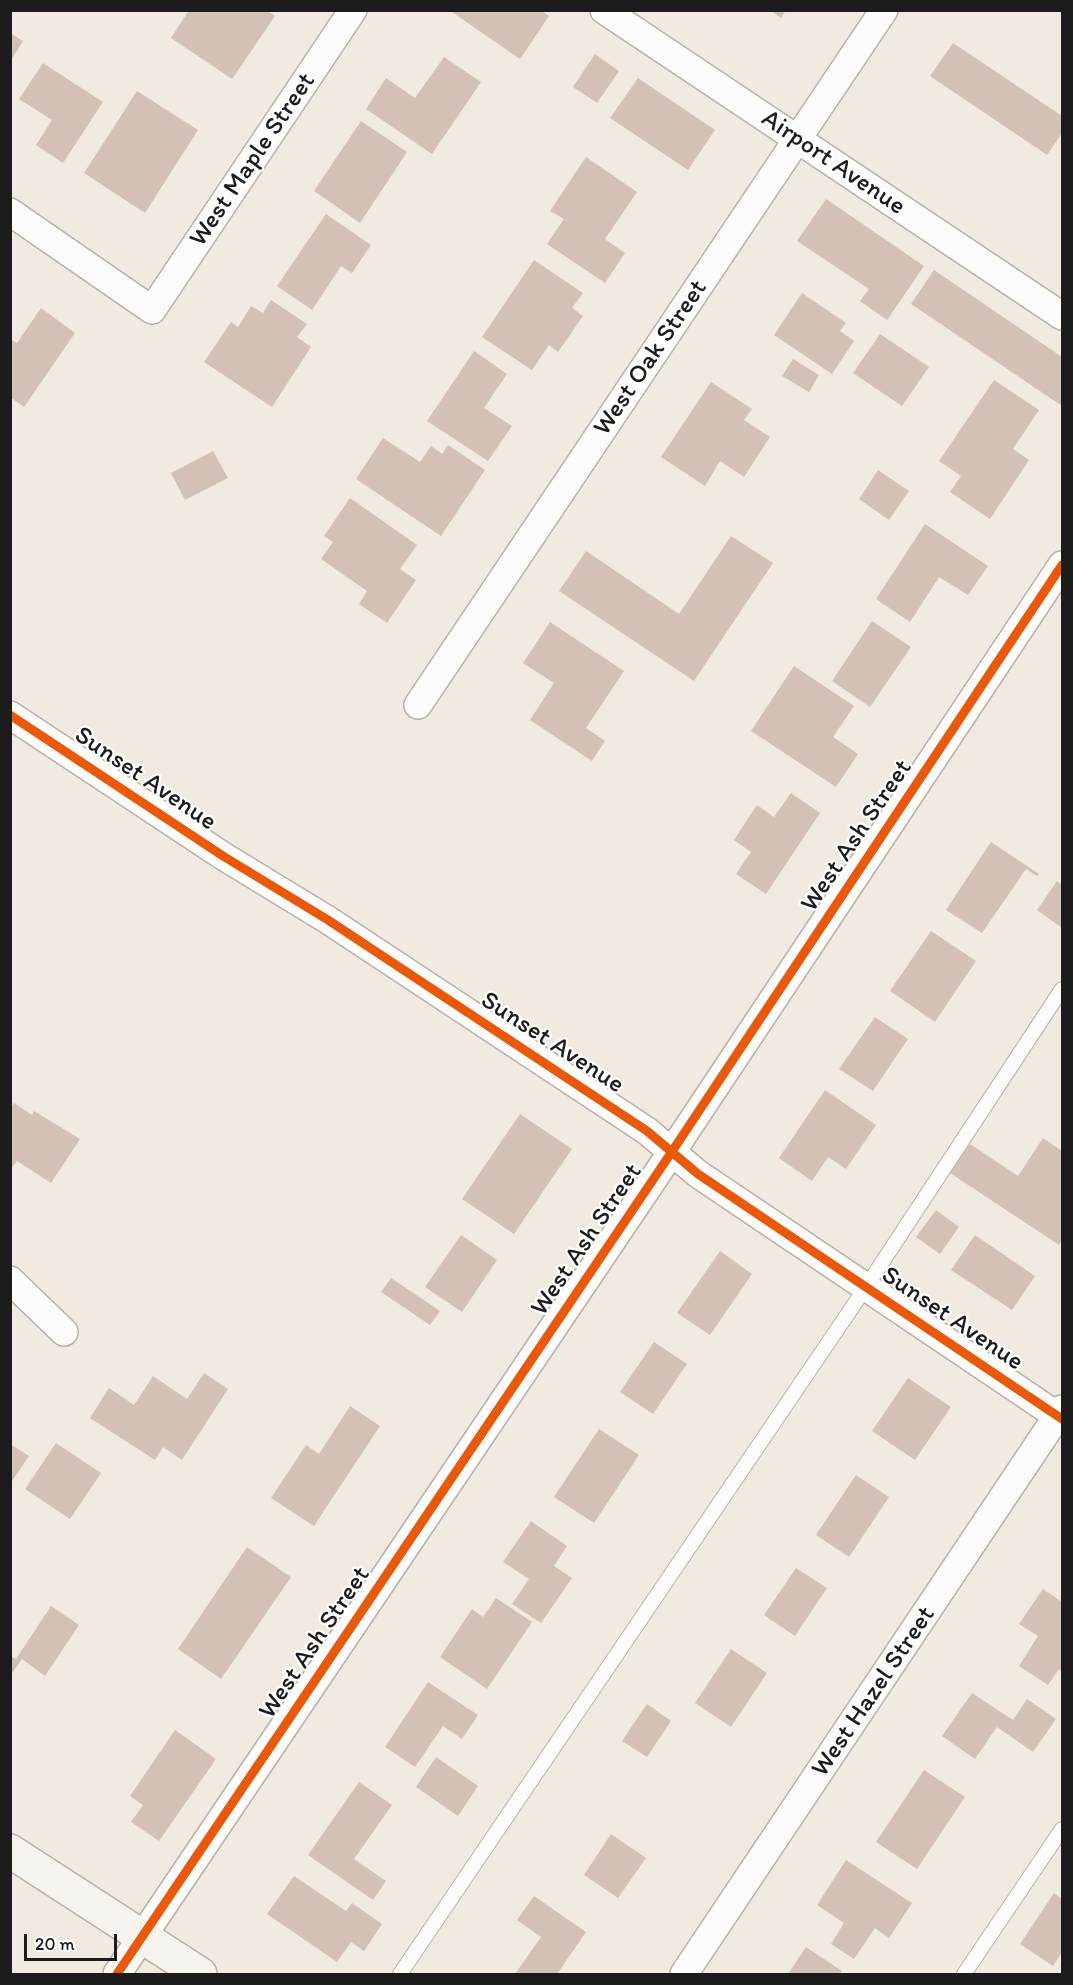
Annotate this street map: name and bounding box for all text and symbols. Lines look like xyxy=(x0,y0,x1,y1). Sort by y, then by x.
street label: West Maple Street xyxy=(183,67,323,253)
street label: Airport Avenue xyxy=(755,103,911,223)
street label: West Oak Street xyxy=(587,274,715,442)
street label: Sunset Avenue xyxy=(68,720,222,838)
street label: West Ash Street xyxy=(795,754,919,918)
street label: Sunset Avenue xyxy=(475,985,629,1101)
street label: West Ash Street xyxy=(525,1158,649,1322)
street label: Sunset Avenue xyxy=(875,1260,1029,1378)
street label: West Ash Street xyxy=(253,1561,377,1725)
street label: West Hazel Street xyxy=(805,1601,943,1783)
scale bar xyxy=(27,1922,120,1960)
text: 20 m xyxy=(35,1933,75,1955)

